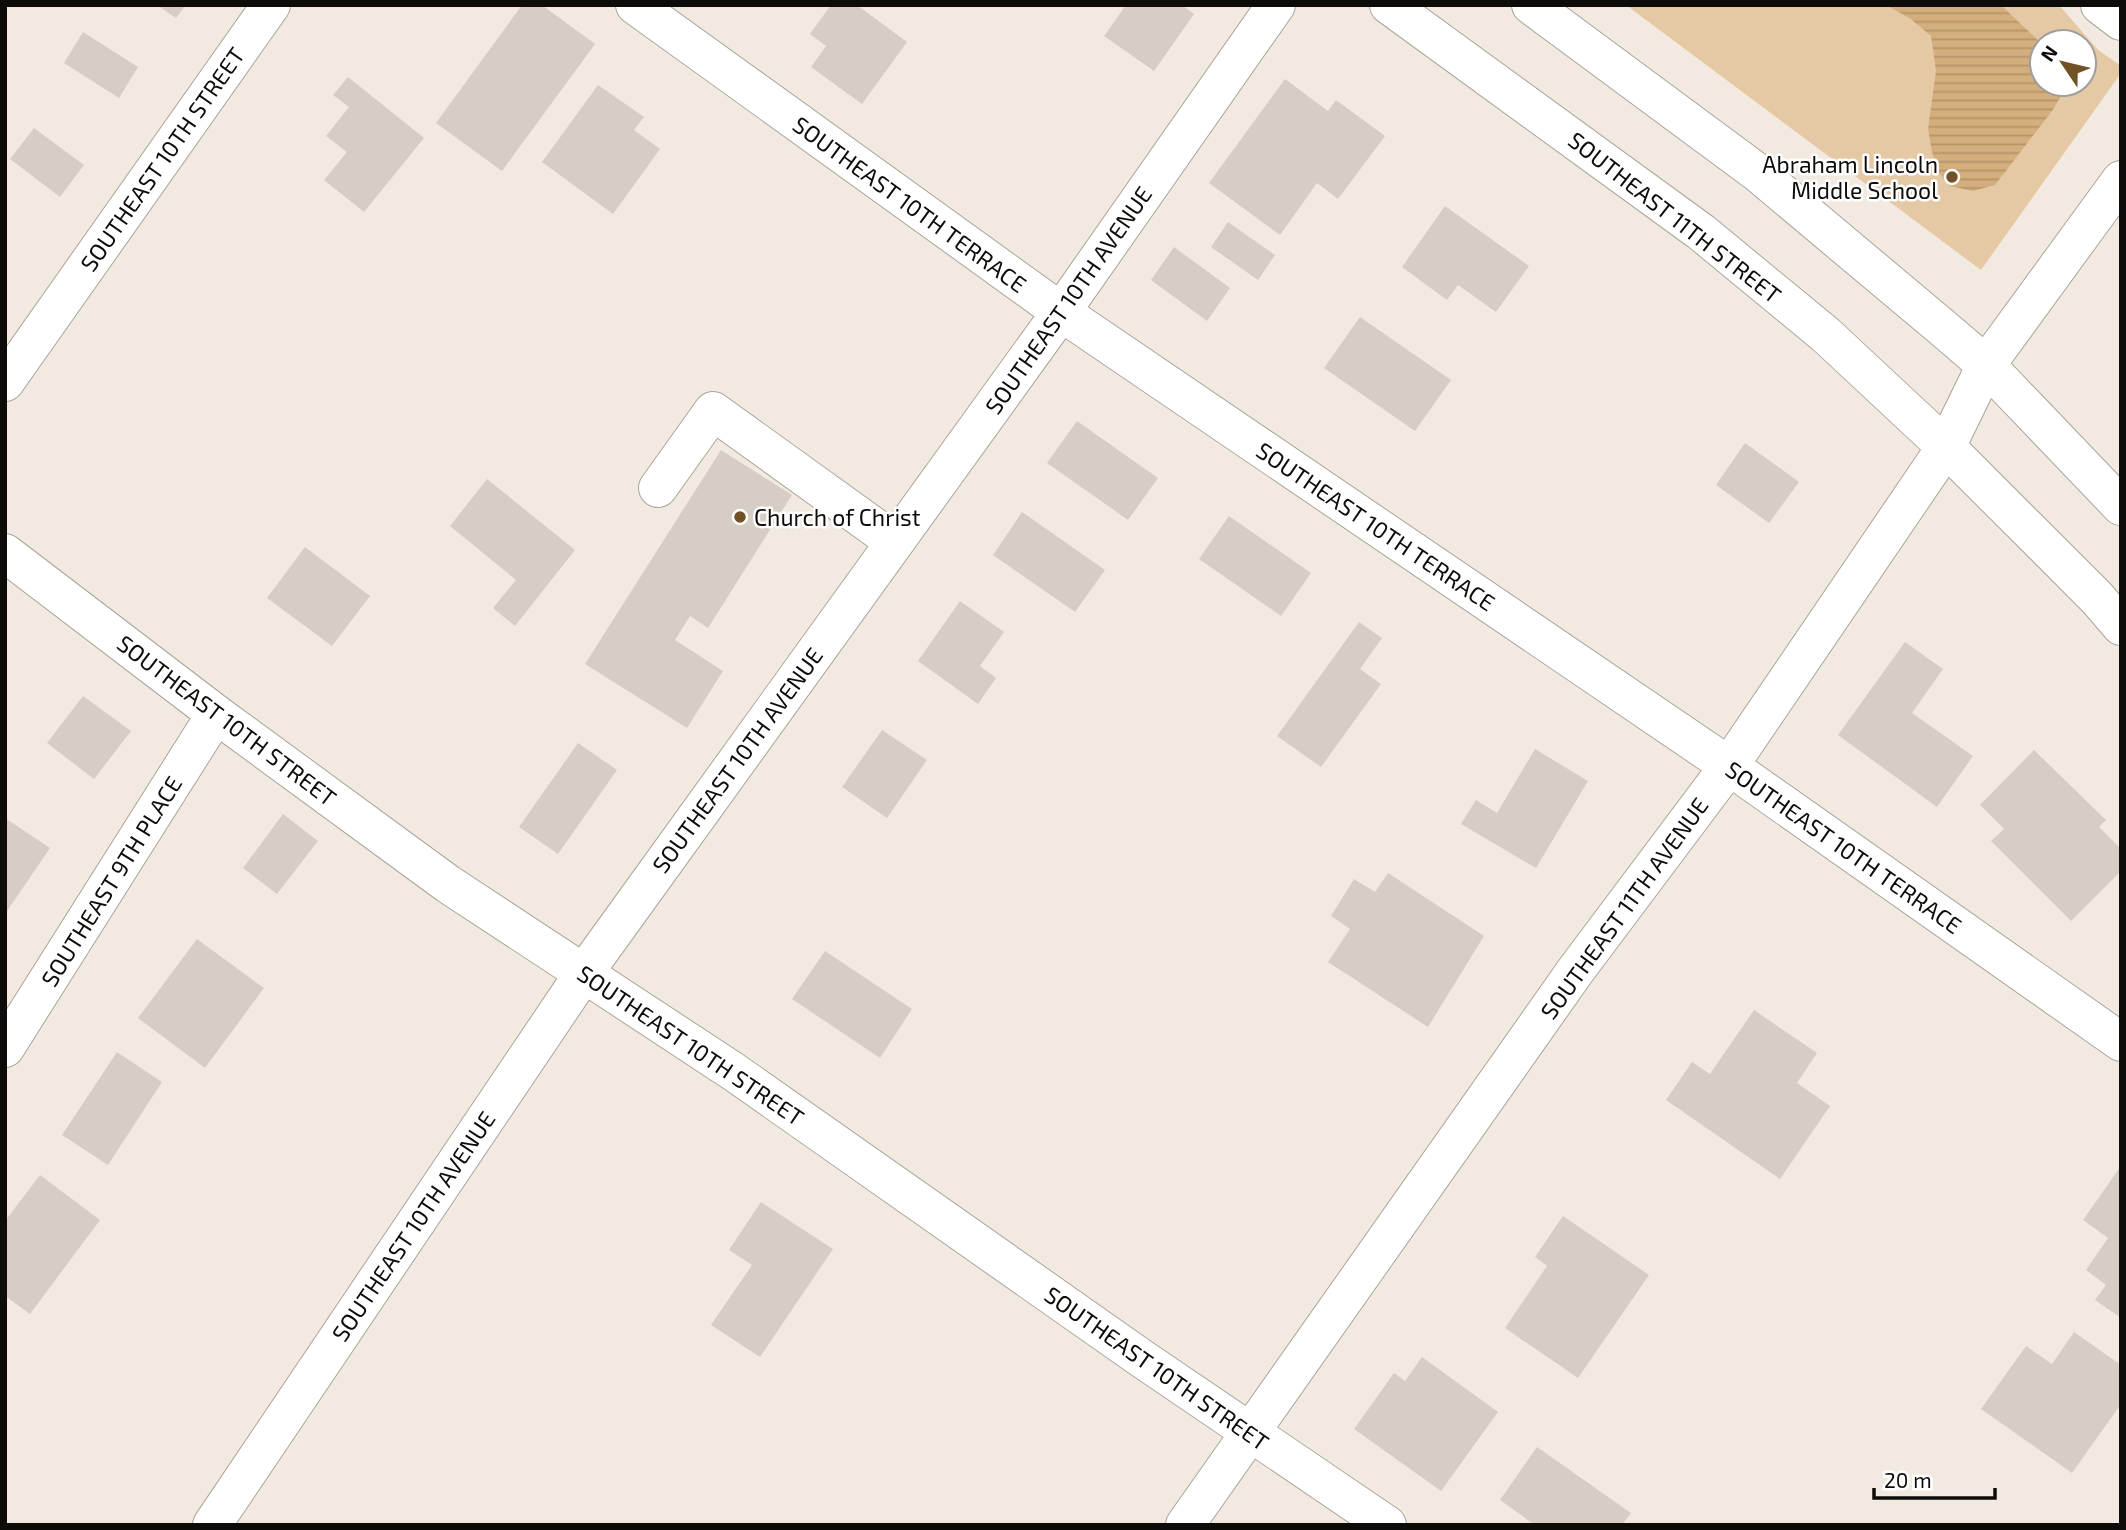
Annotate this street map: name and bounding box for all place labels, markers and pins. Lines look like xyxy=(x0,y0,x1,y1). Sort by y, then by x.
place label: Abraham Lincoln Middle School xyxy=(1762,150,1938,204)
marker: Abraham Lincoln Middle School xyxy=(1944,169,1960,185)
place label: Church of Christ xyxy=(754,503,921,531)
marker: Church of Christ xyxy=(732,509,748,525)

